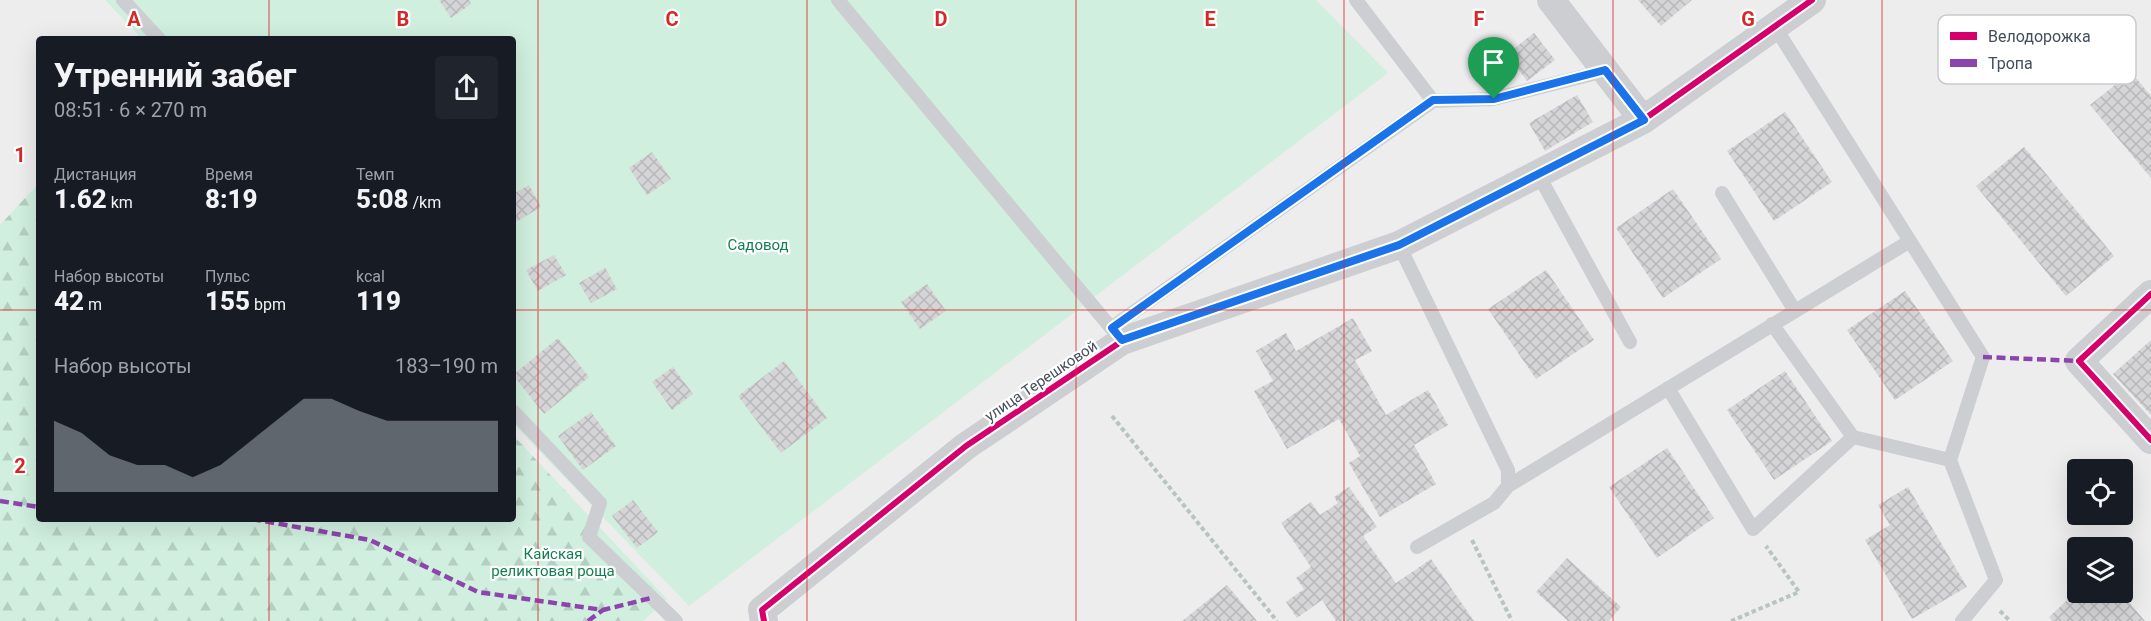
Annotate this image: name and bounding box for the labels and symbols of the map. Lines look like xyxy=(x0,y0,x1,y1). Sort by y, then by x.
text: A xyxy=(127,7,141,31)
text: B xyxy=(397,7,409,31)
text: C xyxy=(665,7,679,31)
text: D xyxy=(935,7,948,31)
text: E xyxy=(1204,7,1216,31)
text: F xyxy=(1474,7,1485,31)
text: G xyxy=(1741,7,1755,31)
legend xyxy=(1938,15,2136,84)
text: Велодорожка xyxy=(1988,27,2091,46)
pin xyxy=(1468,37,1519,99)
text: Тропа xyxy=(1988,54,2033,73)
text: 1 xyxy=(14,143,26,167)
park label: Садовод xyxy=(727,236,789,254)
street label: улица Терешковой xyxy=(981,337,1101,425)
text: 2 xyxy=(14,454,26,478)
park label: Кайская реликтовая роща xyxy=(491,545,615,580)

